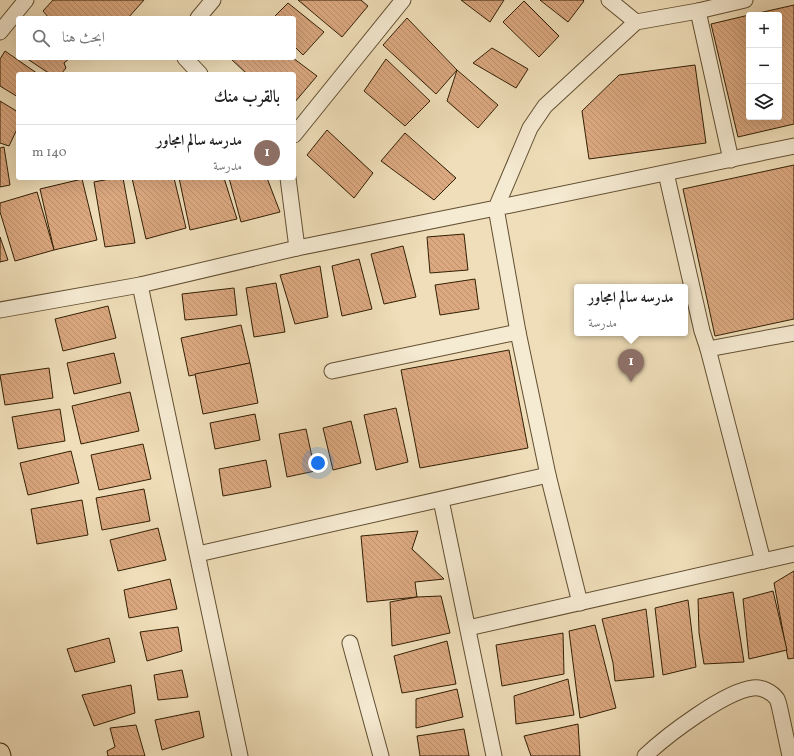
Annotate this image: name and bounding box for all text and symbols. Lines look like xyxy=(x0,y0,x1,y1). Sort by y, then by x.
map controls xyxy=(746,12,782,120)
button: + xyxy=(746,12,782,48)
search box xyxy=(16,16,296,60)
icon: search xyxy=(30,27,52,49)
text: ابحث هنا xyxy=(62,28,105,49)
button: − xyxy=(746,48,782,84)
button: layers xyxy=(746,84,782,120)
text: بالقرب منك xyxy=(214,86,280,109)
text: مدرسه سالم امجاور xyxy=(157,131,242,152)
text: 140 m xyxy=(32,144,66,162)
text: 1 xyxy=(264,144,270,162)
text: مدرسة xyxy=(213,158,242,176)
popup xyxy=(574,284,688,336)
text: مدرسه سالم امجاور xyxy=(588,288,674,309)
text: مدرسة xyxy=(588,315,617,333)
pin: 1 xyxy=(618,349,644,382)
your location xyxy=(308,453,328,473)

